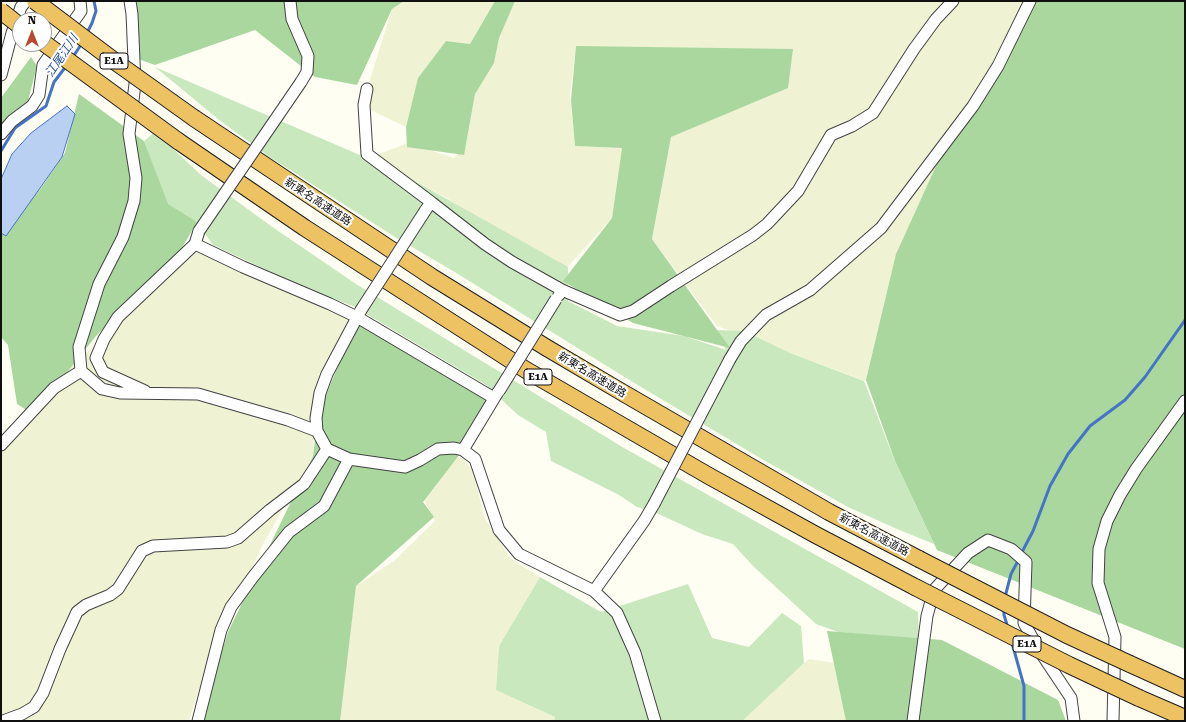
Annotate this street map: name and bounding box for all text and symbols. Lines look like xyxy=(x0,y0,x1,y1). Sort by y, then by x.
north arrow xyxy=(12,12,52,52)
text: N xyxy=(28,14,36,27)
water label: 江尾江川 xyxy=(43,32,81,80)
road number: E1A xyxy=(100,53,128,69)
street label: 新東名高速道路 xyxy=(282,175,354,229)
street label: 新東名高速道路 xyxy=(556,350,628,400)
road number: E1A xyxy=(524,369,552,385)
street label: 新東名高速道路 xyxy=(837,511,911,559)
road number: E1A xyxy=(1013,636,1041,652)

